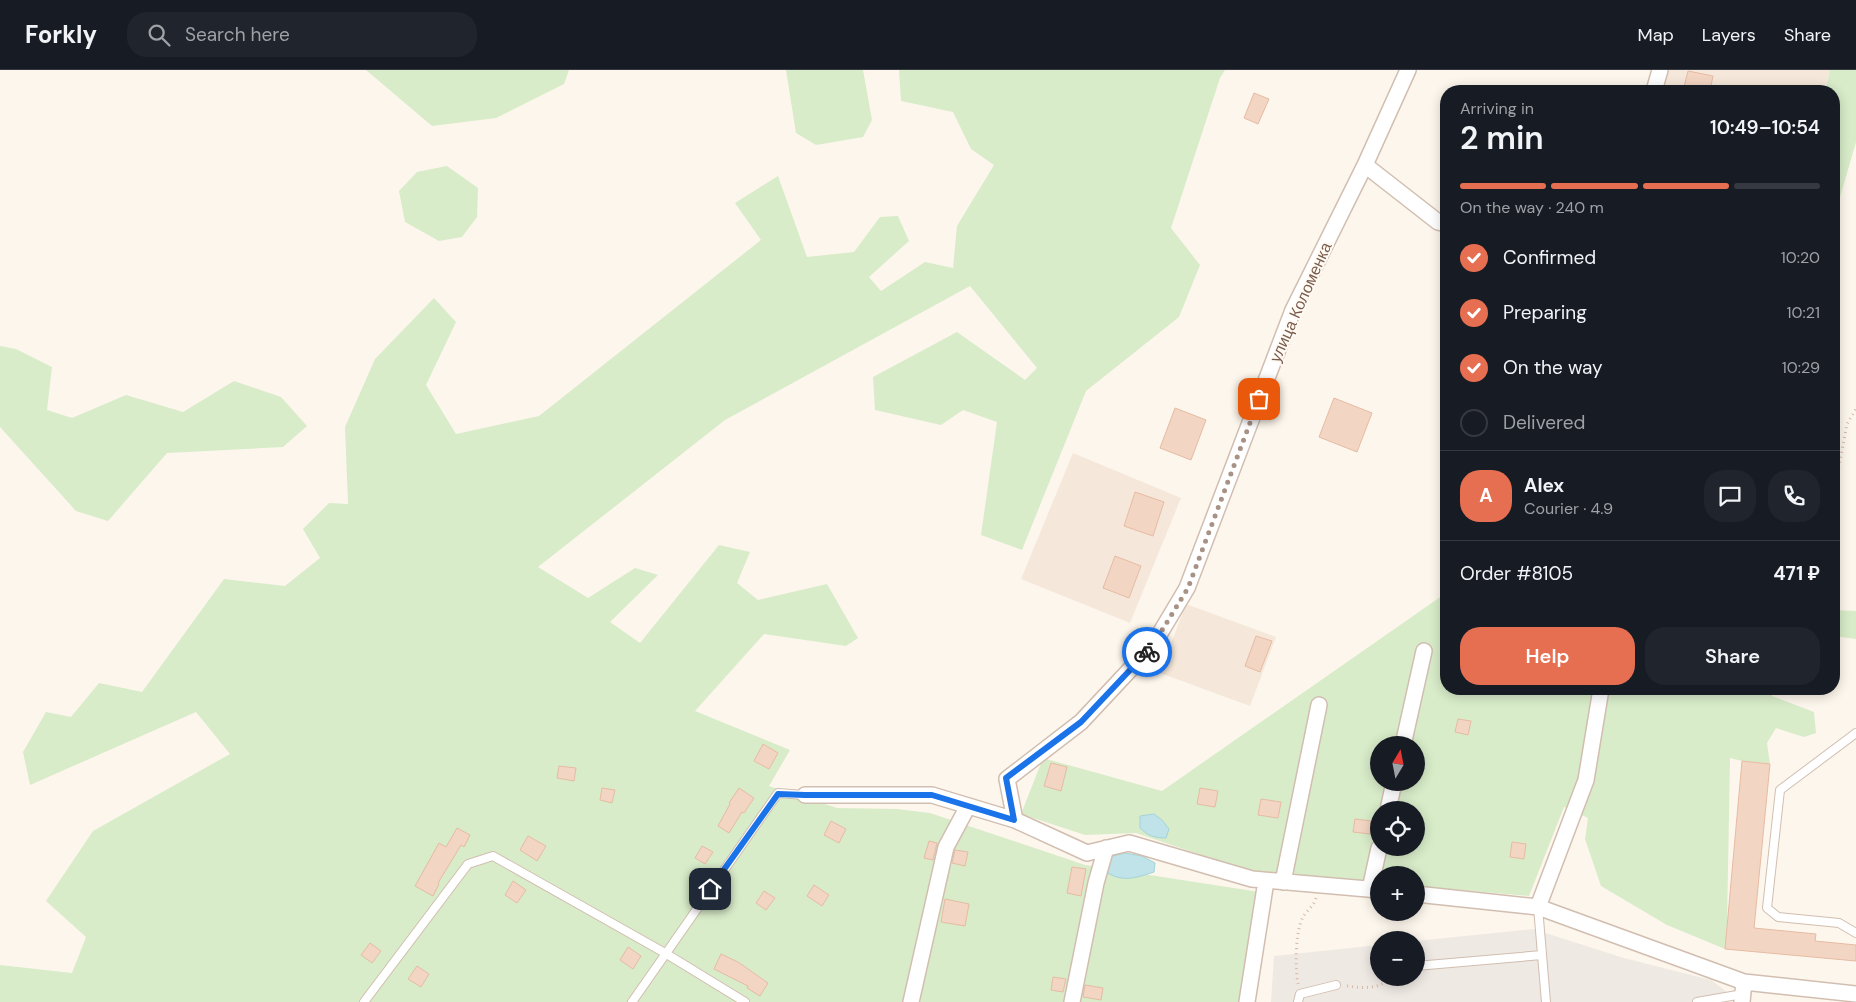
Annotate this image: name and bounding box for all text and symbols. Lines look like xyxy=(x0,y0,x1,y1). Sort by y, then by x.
search box xyxy=(127,12,477,57)
text: Forkly xyxy=(25,19,97,50)
icon: search xyxy=(145,21,173,49)
text: Search here xyxy=(185,22,290,47)
text: Map xyxy=(1638,23,1674,47)
text: Layers xyxy=(1702,23,1756,47)
text: Share xyxy=(1784,23,1831,47)
text: Arriving in xyxy=(1460,98,1534,119)
text: 10:49–10:54 xyxy=(1710,115,1820,140)
text: 2 min xyxy=(1460,117,1544,159)
text: On the way · 240 m xyxy=(1460,197,1604,218)
street label: улица Коломенка xyxy=(1265,239,1336,366)
icon: check xyxy=(1460,244,1488,272)
text: Confirmed xyxy=(1503,245,1596,270)
text: 10:20 xyxy=(1781,247,1820,268)
icon: check xyxy=(1460,299,1488,327)
text: Preparing xyxy=(1503,300,1587,325)
text: 10:21 xyxy=(1787,302,1820,323)
icon: check xyxy=(1460,354,1488,382)
text: On the way xyxy=(1503,355,1603,380)
text: 10:29 xyxy=(1782,357,1820,378)
pin xyxy=(1238,378,1280,420)
icon: bag xyxy=(1245,385,1273,413)
text: Delivered xyxy=(1503,410,1585,435)
button: chat xyxy=(1704,470,1756,522)
button: phone xyxy=(1768,470,1820,522)
text: Alex xyxy=(1524,473,1564,498)
text: A xyxy=(1479,483,1493,508)
text: Courier · 4.9 xyxy=(1524,498,1613,519)
text: Order #8105 xyxy=(1460,561,1573,586)
text: 471 ₽ xyxy=(1773,561,1820,586)
courier xyxy=(1122,627,1172,677)
button: Help xyxy=(1460,627,1635,685)
button: Share xyxy=(1645,627,1820,685)
icon: bike xyxy=(1133,638,1161,666)
north arrow xyxy=(1370,736,1425,791)
map controls xyxy=(1370,736,1425,986)
button: locate xyxy=(1370,801,1425,856)
button: + xyxy=(1370,866,1425,921)
pin xyxy=(689,868,731,910)
icon: home xyxy=(696,875,724,903)
button: − xyxy=(1370,931,1425,986)

